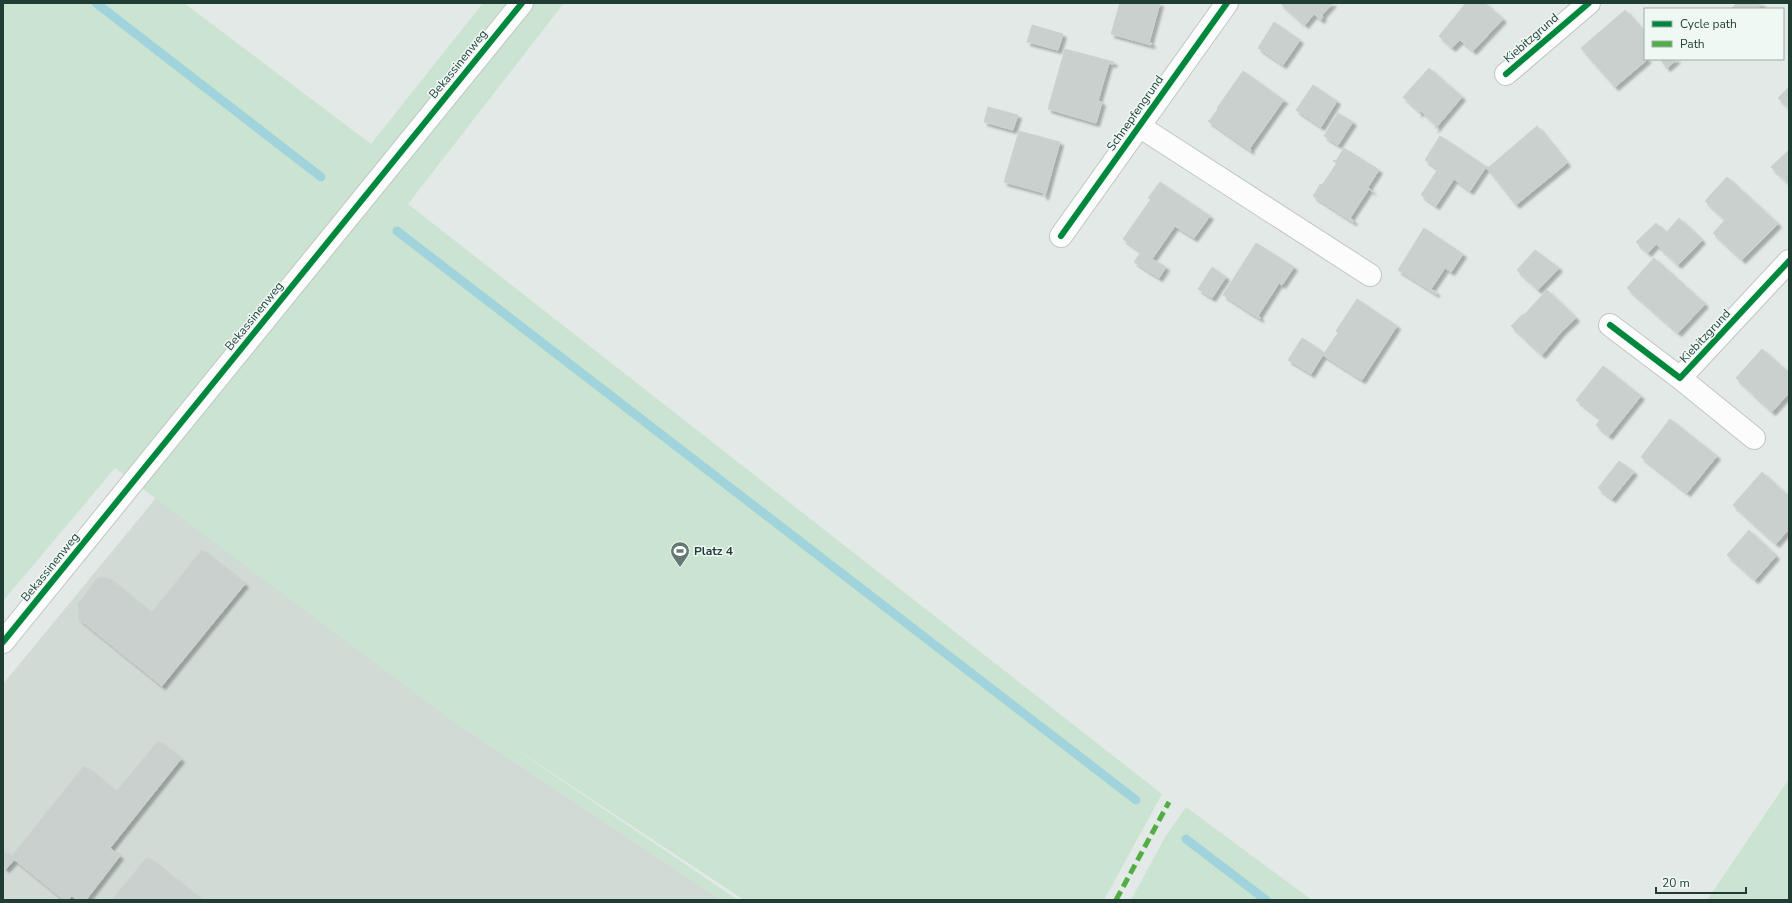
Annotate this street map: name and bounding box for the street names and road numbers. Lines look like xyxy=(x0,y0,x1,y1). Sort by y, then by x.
street label: Kiebitzgrund xyxy=(1500,10,1562,66)
street label: Bekassinenweg xyxy=(425,26,491,102)
street label: Schnepfengrund xyxy=(1103,72,1167,154)
street label: Bekassinenweg xyxy=(221,278,287,354)
street label: Kiebitzgrund xyxy=(1676,306,1734,366)
street label: Bekassinenweg xyxy=(17,529,83,605)

